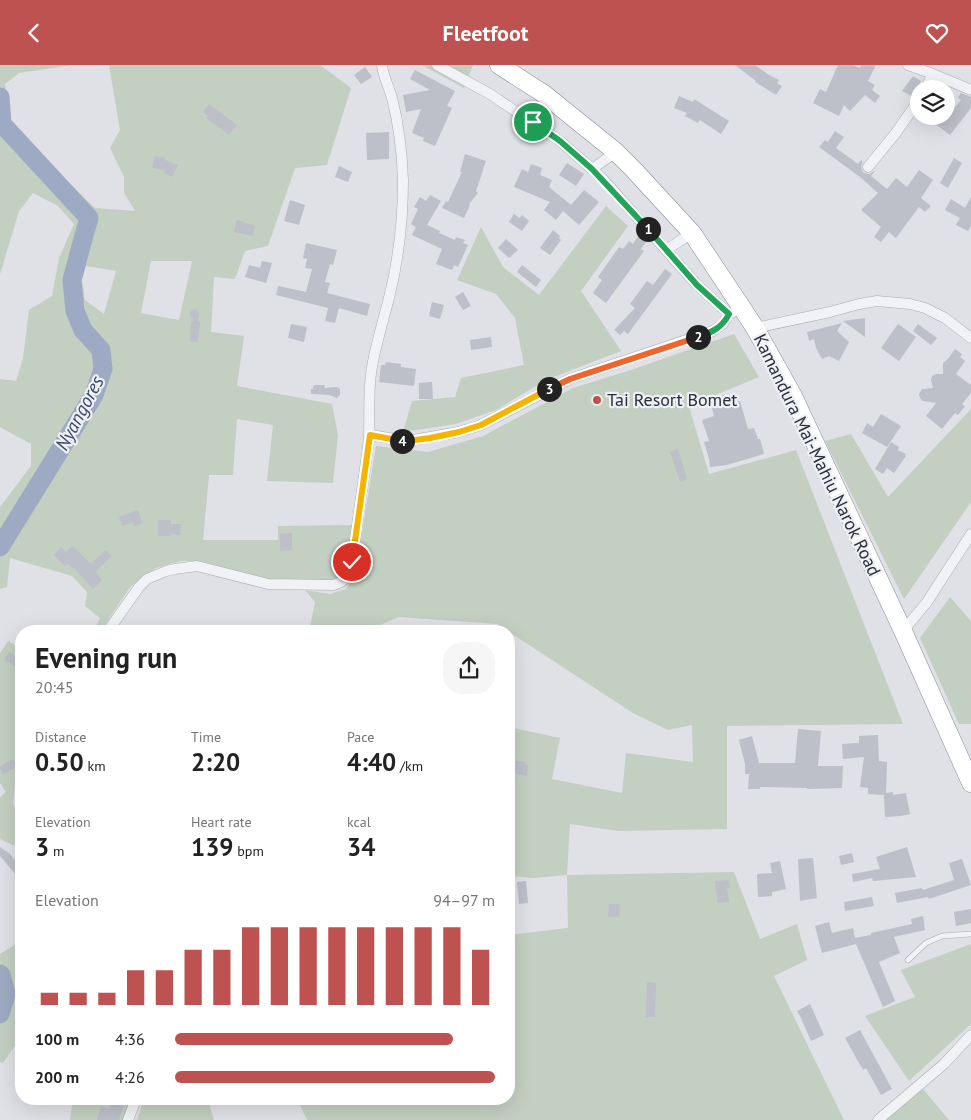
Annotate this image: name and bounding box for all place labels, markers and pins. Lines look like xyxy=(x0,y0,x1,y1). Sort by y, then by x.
pin xyxy=(512,101,554,143)
pin: 1 xyxy=(636,217,660,241)
pin: 2 xyxy=(686,325,710,349)
pin: 3 xyxy=(536,377,562,401)
place label: Tai Resort Bomet xyxy=(607,388,737,411)
marker: Tai Resort Bomet xyxy=(591,394,603,406)
pin: 4 xyxy=(390,429,414,453)
pin xyxy=(331,541,373,583)

